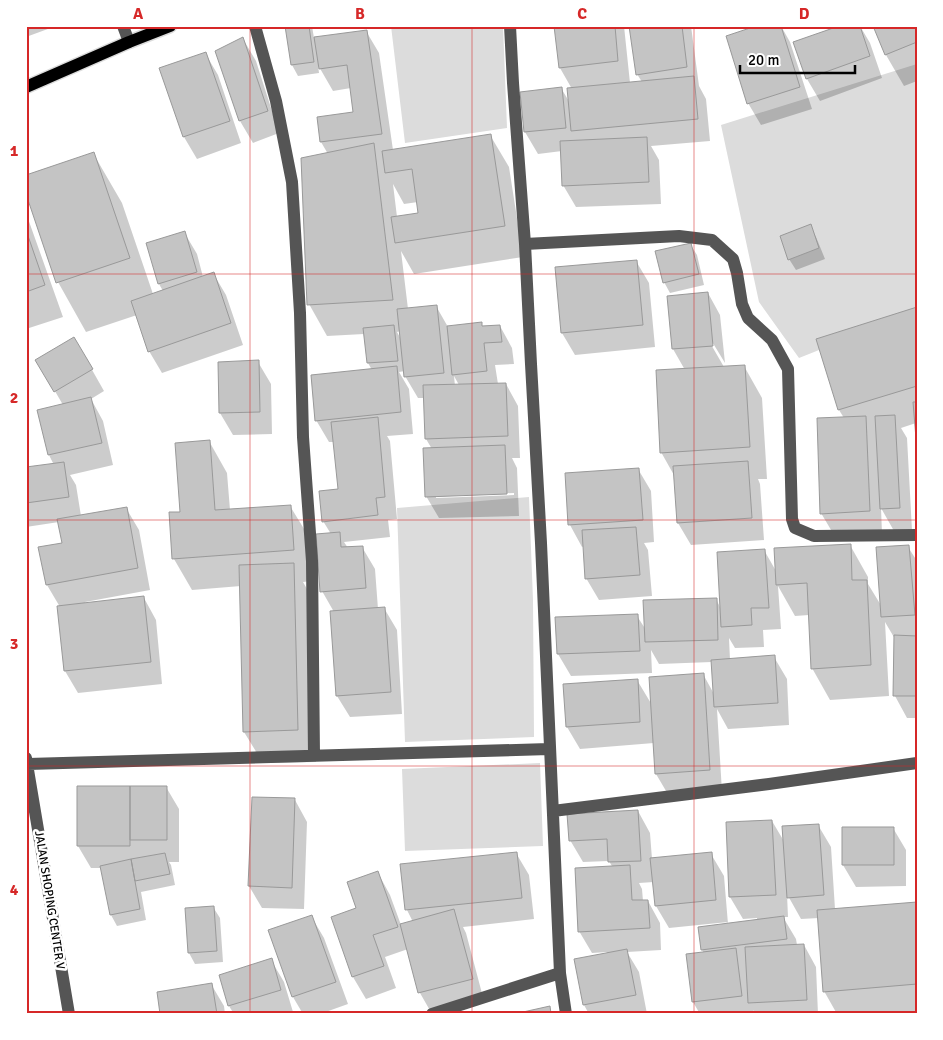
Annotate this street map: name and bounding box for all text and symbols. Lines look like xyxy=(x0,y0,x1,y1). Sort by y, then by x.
text: A xyxy=(133,4,144,24)
text: B xyxy=(355,4,365,24)
text: C xyxy=(577,4,587,24)
text: D xyxy=(799,4,810,24)
scale bar xyxy=(740,42,856,74)
text: 20 m xyxy=(748,51,779,69)
text: 1 xyxy=(10,141,19,161)
text: 2 xyxy=(10,388,18,408)
text: 3 xyxy=(10,634,18,654)
street label: JALAN SHOPING CENTER V xyxy=(31,830,68,970)
text: 4 xyxy=(10,880,19,900)

